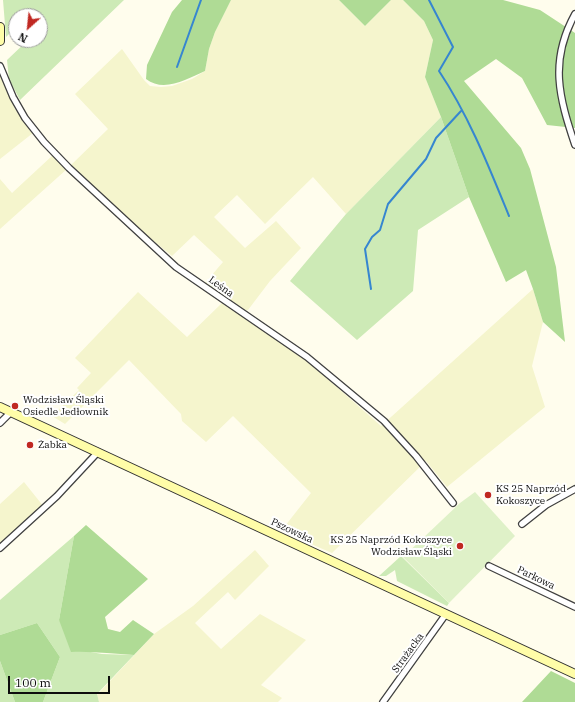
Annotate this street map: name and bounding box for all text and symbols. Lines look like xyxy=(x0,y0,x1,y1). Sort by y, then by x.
north arrow xyxy=(8,8,48,48)
text: N xyxy=(16,30,30,46)
street label: Leśna xyxy=(206,274,236,300)
place label: Wodzisław Śląski Osiedle Jedłownik xyxy=(23,394,108,418)
marker: Wodzisław Śląski Osiedle Jedłownik xyxy=(10,401,20,411)
place label: Żabka xyxy=(38,439,67,451)
marker: Żabka xyxy=(25,440,35,450)
place label: KS 25 Naprzód Kokoszyce xyxy=(496,483,566,506)
marker: KS 25 Naprzód Kokoszyce xyxy=(483,490,493,500)
street label: Pszowska xyxy=(269,516,315,546)
place label: KS 25 Naprzód Kokoszyce Wodzisław Śląski xyxy=(330,534,452,558)
marker: KS 25 Naprzód Kokoszyce Wodzisław Śląski xyxy=(455,541,465,551)
street label: Parkowa xyxy=(515,564,557,592)
street label: Strażacka xyxy=(390,631,426,675)
scale bar xyxy=(10,668,112,694)
text: 100 m xyxy=(15,675,51,690)

